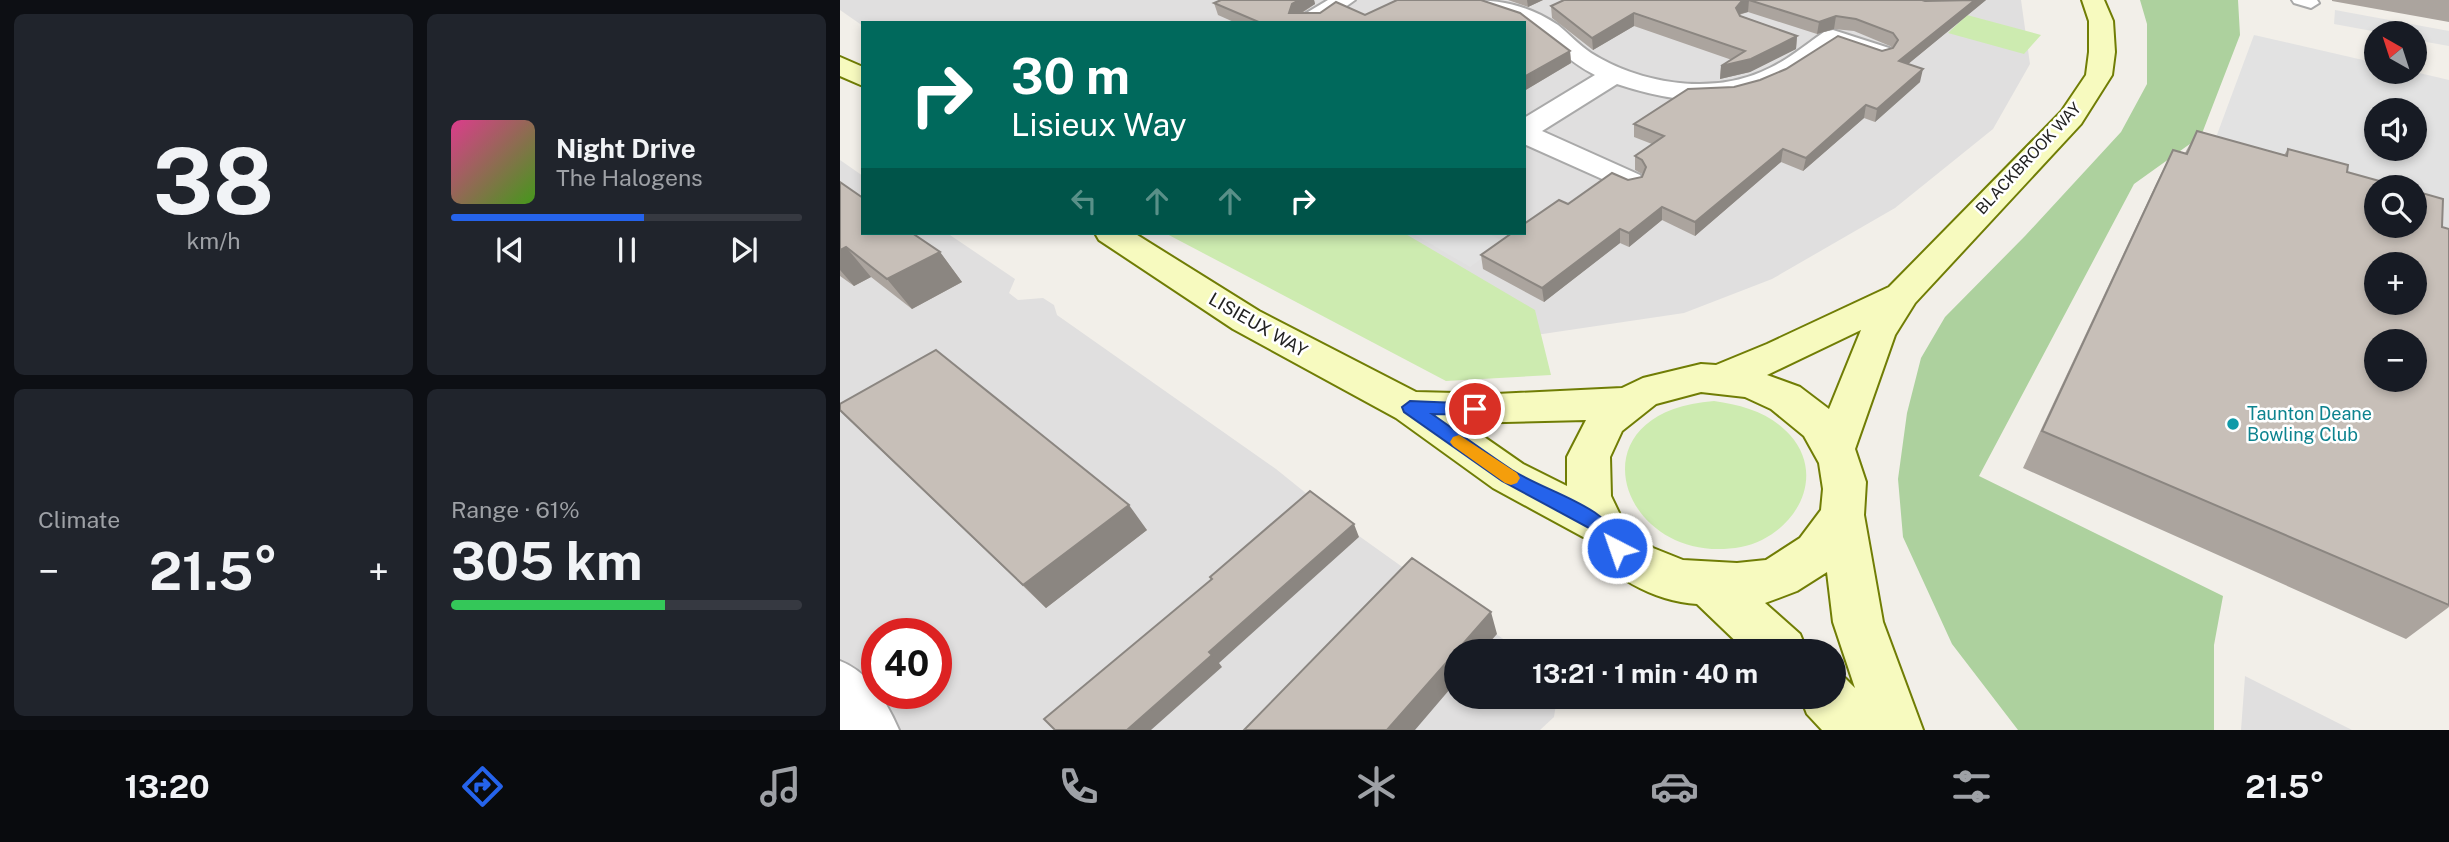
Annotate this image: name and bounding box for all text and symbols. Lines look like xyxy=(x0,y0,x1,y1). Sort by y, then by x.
north arrow xyxy=(2364,21,2427,84)
map controls xyxy=(2364,21,2427,392)
text: 30 m xyxy=(1011,47,1130,105)
icon: right xyxy=(896,49,987,140)
street label: BLACKBROOK WAY xyxy=(1972,98,2085,218)
button: sound xyxy=(2364,98,2427,161)
text: Lisieux Way xyxy=(1011,106,1187,143)
text: 38 xyxy=(153,128,274,234)
text: Night Drive xyxy=(556,133,696,164)
text: The Halogens xyxy=(556,164,703,191)
button: search xyxy=(2364,175,2427,238)
icon: left xyxy=(1065,182,1103,220)
icon: ahead xyxy=(1138,182,1176,220)
icon: ahead xyxy=(1211,182,1249,220)
icon: right xyxy=(1284,182,1322,220)
text: km/h xyxy=(186,227,241,254)
icon: previous xyxy=(491,231,529,269)
icon: pause xyxy=(608,231,646,269)
icon: next xyxy=(725,231,763,269)
button: + xyxy=(2364,252,2427,315)
street label: LISIEUX WAY xyxy=(1205,288,1311,361)
button: − xyxy=(2364,329,2427,392)
pin xyxy=(1445,379,1505,439)
icon: arrive xyxy=(1456,390,1494,428)
place label: Taunton Deane Bowling Club xyxy=(2247,403,2372,445)
marker: Taunton Deane Bowling Club xyxy=(2225,416,2241,432)
text: Range · 61% xyxy=(451,496,580,523)
text: Climate xyxy=(38,506,120,533)
position arrow xyxy=(1580,511,1654,585)
text: 305 km xyxy=(451,531,642,592)
text: 21.5° xyxy=(149,541,278,602)
text: − xyxy=(38,549,59,594)
text: + xyxy=(368,549,389,594)
speed limit sign: 40 xyxy=(861,618,952,709)
text: 13:21 · 1 min · 40 m xyxy=(1532,658,1758,689)
icon: directions xyxy=(458,762,507,811)
icon: music xyxy=(756,762,805,811)
icon: phone xyxy=(1054,762,1103,811)
icon: climate xyxy=(1352,762,1401,811)
icon: car xyxy=(1650,762,1699,811)
icon: filters xyxy=(1947,762,1996,811)
text: 13:20 xyxy=(124,768,210,805)
text: 21.5° xyxy=(2245,768,2325,805)

